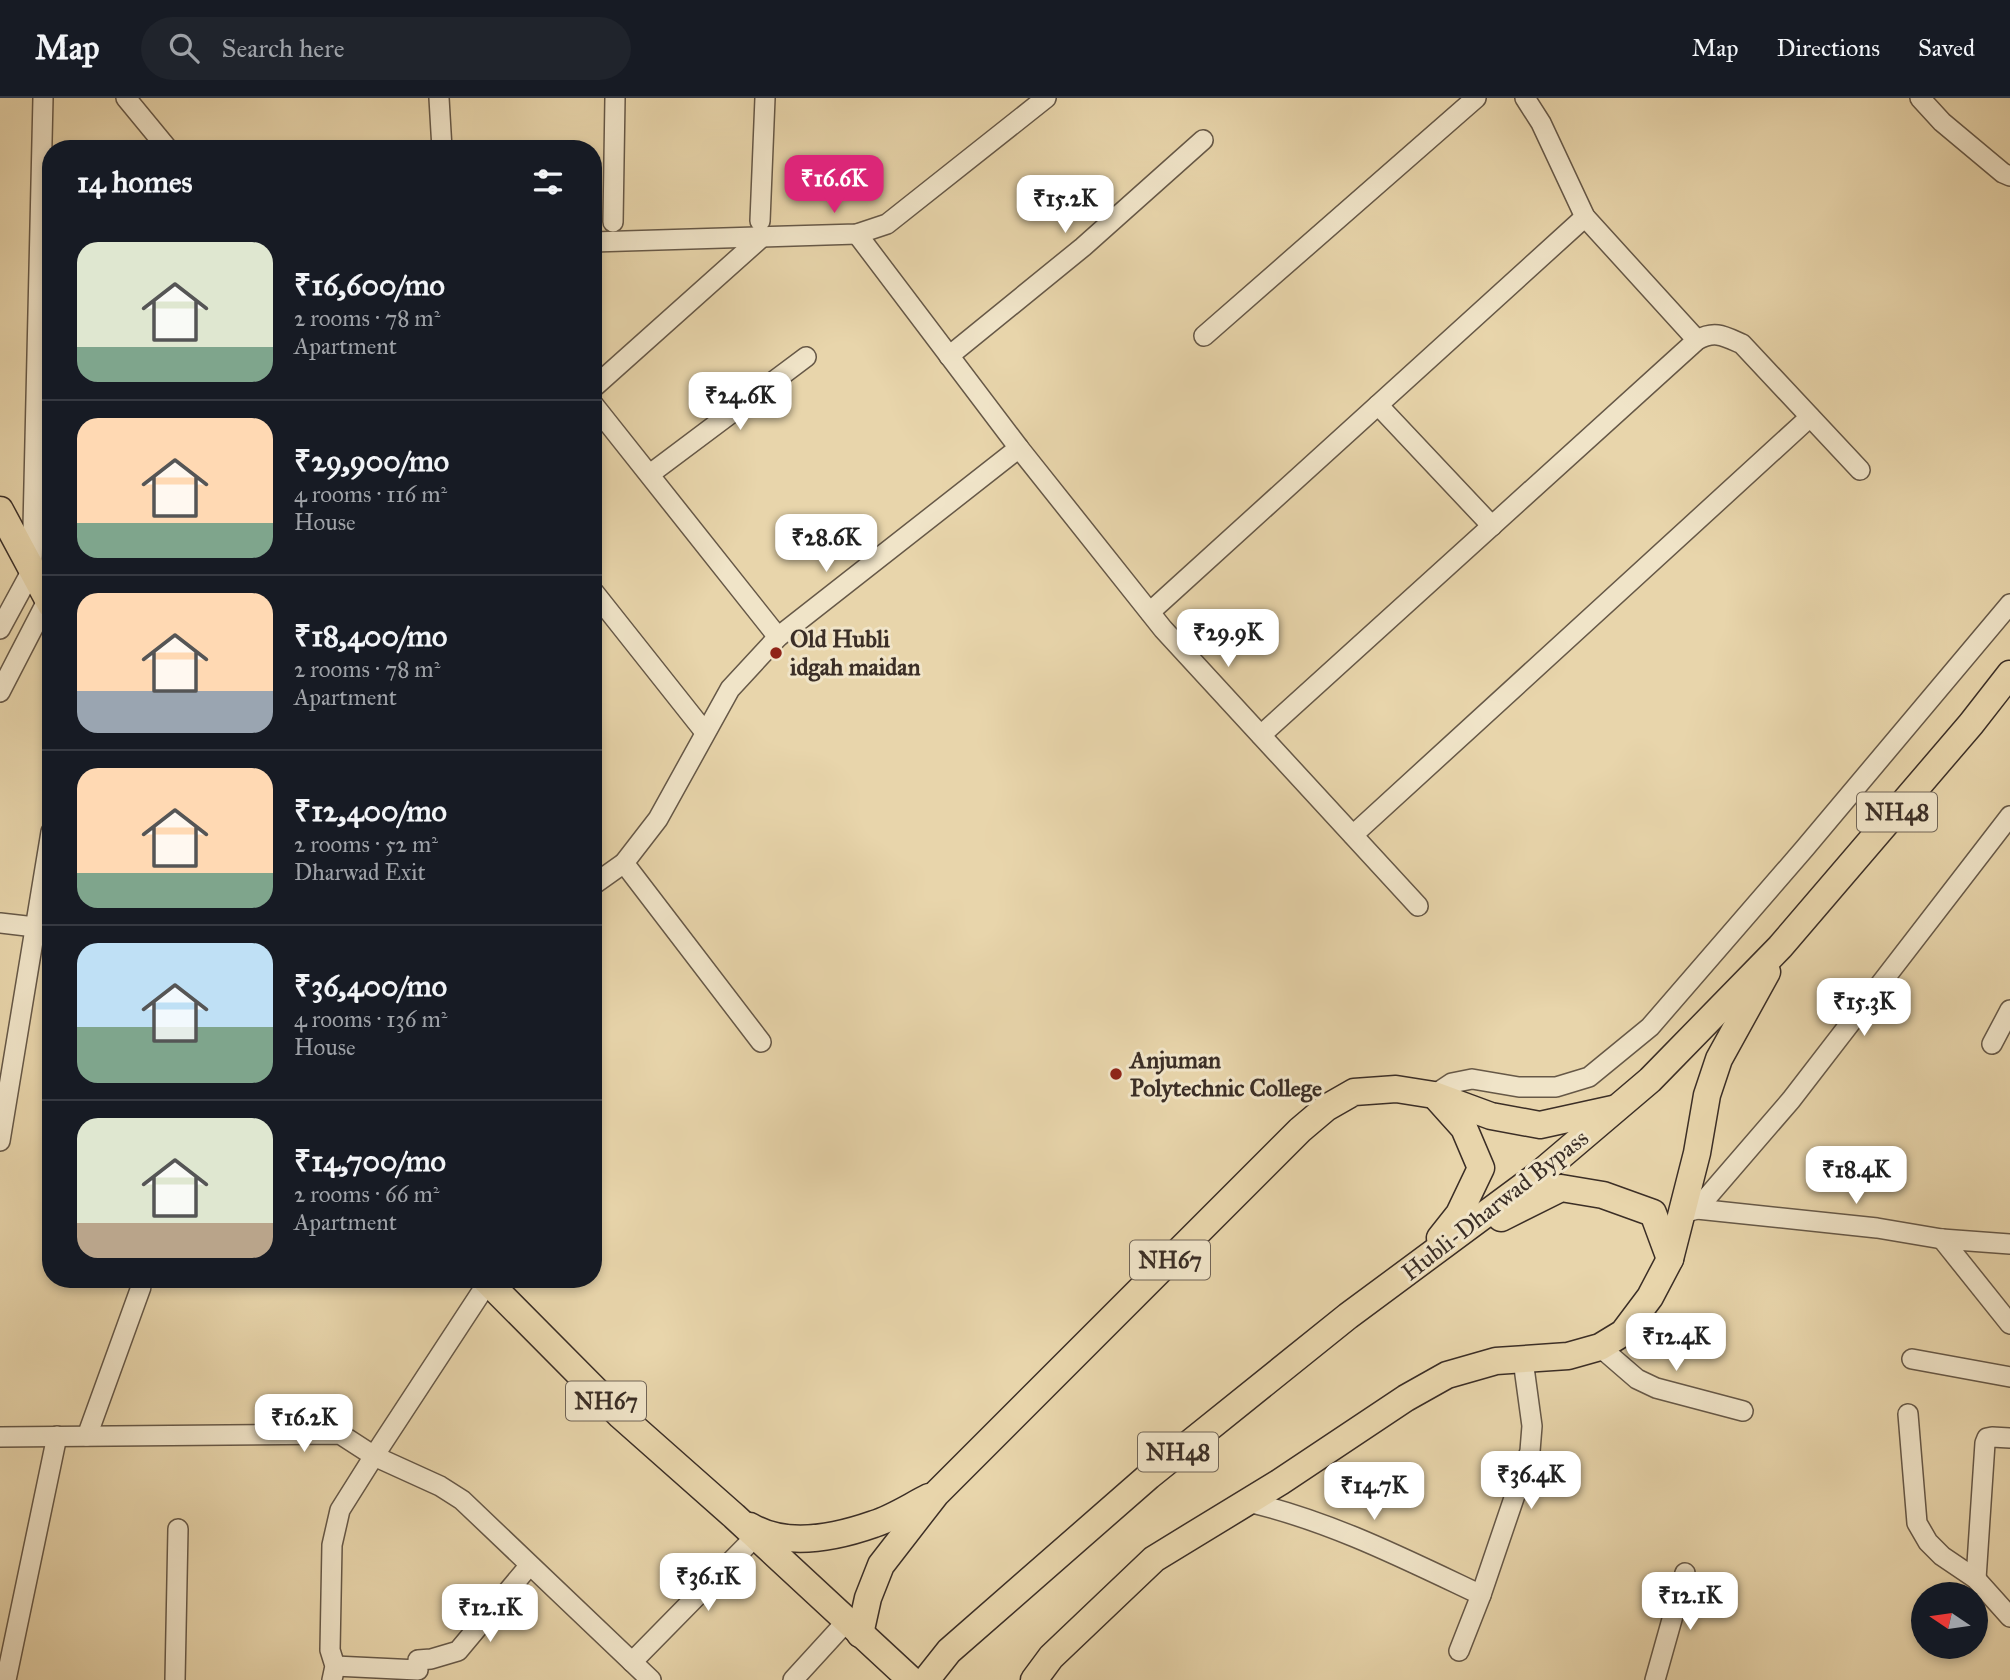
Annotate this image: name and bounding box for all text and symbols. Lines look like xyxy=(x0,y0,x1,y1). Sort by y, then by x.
search box xyxy=(141,17,631,80)
text: Map xyxy=(35,28,99,68)
icon: search xyxy=(165,29,203,67)
text: Search here xyxy=(221,32,345,64)
text: Map xyxy=(1692,33,1739,63)
text: Directions xyxy=(1777,33,1880,63)
text: Saved xyxy=(1918,33,1975,63)
pin: ₹16.6K xyxy=(777,156,891,215)
icon: filters xyxy=(529,163,567,201)
text: 14 homes xyxy=(77,164,192,200)
text: ₹16.6K xyxy=(801,164,867,192)
pin: ₹15.2K xyxy=(1008,176,1122,235)
text: ₹15.2K xyxy=(1033,184,1097,212)
text: ₹16,600/mo xyxy=(294,267,445,303)
icon: home xyxy=(133,270,217,354)
text: 2 rooms · 78 m² xyxy=(294,304,440,332)
text: Apartment xyxy=(294,332,397,360)
pin: ₹24.6K xyxy=(683,372,797,432)
text: ₹24.6K xyxy=(705,381,775,409)
text: ₹29,900/mo xyxy=(294,443,449,479)
icon: home xyxy=(133,446,217,530)
text: 4 rooms · 116 m² xyxy=(294,480,447,508)
text: House xyxy=(294,508,356,536)
pin: ₹28.6K xyxy=(769,514,883,574)
text: ₹28.6K xyxy=(791,523,861,551)
pin: ₹29.9K xyxy=(1171,610,1285,669)
text: ₹18,400/mo xyxy=(294,618,447,654)
text: ₹29.9K xyxy=(1193,618,1263,646)
icon: home xyxy=(133,621,217,705)
place label: Old Hubli idgah maidan xyxy=(790,624,920,682)
marker: Old Hubli idgah maidan xyxy=(768,645,784,661)
text: 2 rooms · 78 m² xyxy=(294,655,440,683)
text: Apartment xyxy=(294,683,397,711)
road number: NH48 xyxy=(1857,792,1937,832)
text: ₹12,400/mo xyxy=(294,793,447,829)
icon: home xyxy=(133,796,217,880)
text: 2 rooms · 52 m² xyxy=(294,830,438,858)
text: Dharwad Exit xyxy=(294,858,426,886)
text: ₹36,400/mo xyxy=(294,968,447,1004)
icon: home xyxy=(133,971,217,1055)
pin: ₹15.3K xyxy=(1807,978,1921,1038)
text: ₹15.3K xyxy=(1833,987,1895,1015)
text: 4 rooms · 136 m² xyxy=(294,1005,447,1033)
text: House xyxy=(294,1033,356,1061)
place label: Anjuman Polytechnic College xyxy=(1128,1045,1322,1103)
marker: Anjuman Polytechnic College xyxy=(1108,1066,1124,1082)
street label: Hubli-Dharwad Bypass xyxy=(1396,1123,1594,1287)
text: ₹14,700/mo xyxy=(294,1143,446,1179)
icon: home xyxy=(133,1146,217,1230)
pin: ₹18.4K xyxy=(1799,1146,1913,1206)
text: ₹18.4K xyxy=(1822,1155,1890,1183)
text: 2 rooms · 66 m² xyxy=(294,1180,439,1208)
text: Apartment xyxy=(294,1208,397,1236)
road number: NH67 xyxy=(1130,1240,1210,1280)
pin: ₹12.4K xyxy=(1619,1314,1733,1373)
text: ₹12.4K xyxy=(1642,1322,1710,1350)
road number: NH67 xyxy=(566,1382,646,1420)
pin: ₹16.2K xyxy=(247,1394,361,1454)
text: ₹16.2K xyxy=(271,1403,337,1431)
road number: NH48 xyxy=(1138,1432,1218,1471)
pin: ₹36.4K xyxy=(1474,1452,1588,1511)
text: ₹36.4K xyxy=(1497,1460,1565,1488)
pin: ₹14.7K xyxy=(1317,1462,1431,1522)
text: ₹14.7K xyxy=(1340,1471,1408,1499)
pin: ₹36.1K xyxy=(651,1554,765,1613)
text: ₹36.1K xyxy=(676,1562,740,1590)
pin: ₹12.1K xyxy=(1633,1572,1747,1632)
text: ₹12.1K xyxy=(1658,1581,1722,1609)
north arrow xyxy=(1911,1582,1988,1659)
map controls xyxy=(1911,1582,1988,1659)
pin: ₹12.1K xyxy=(433,1584,547,1644)
text: ₹12.1K xyxy=(458,1593,522,1621)

